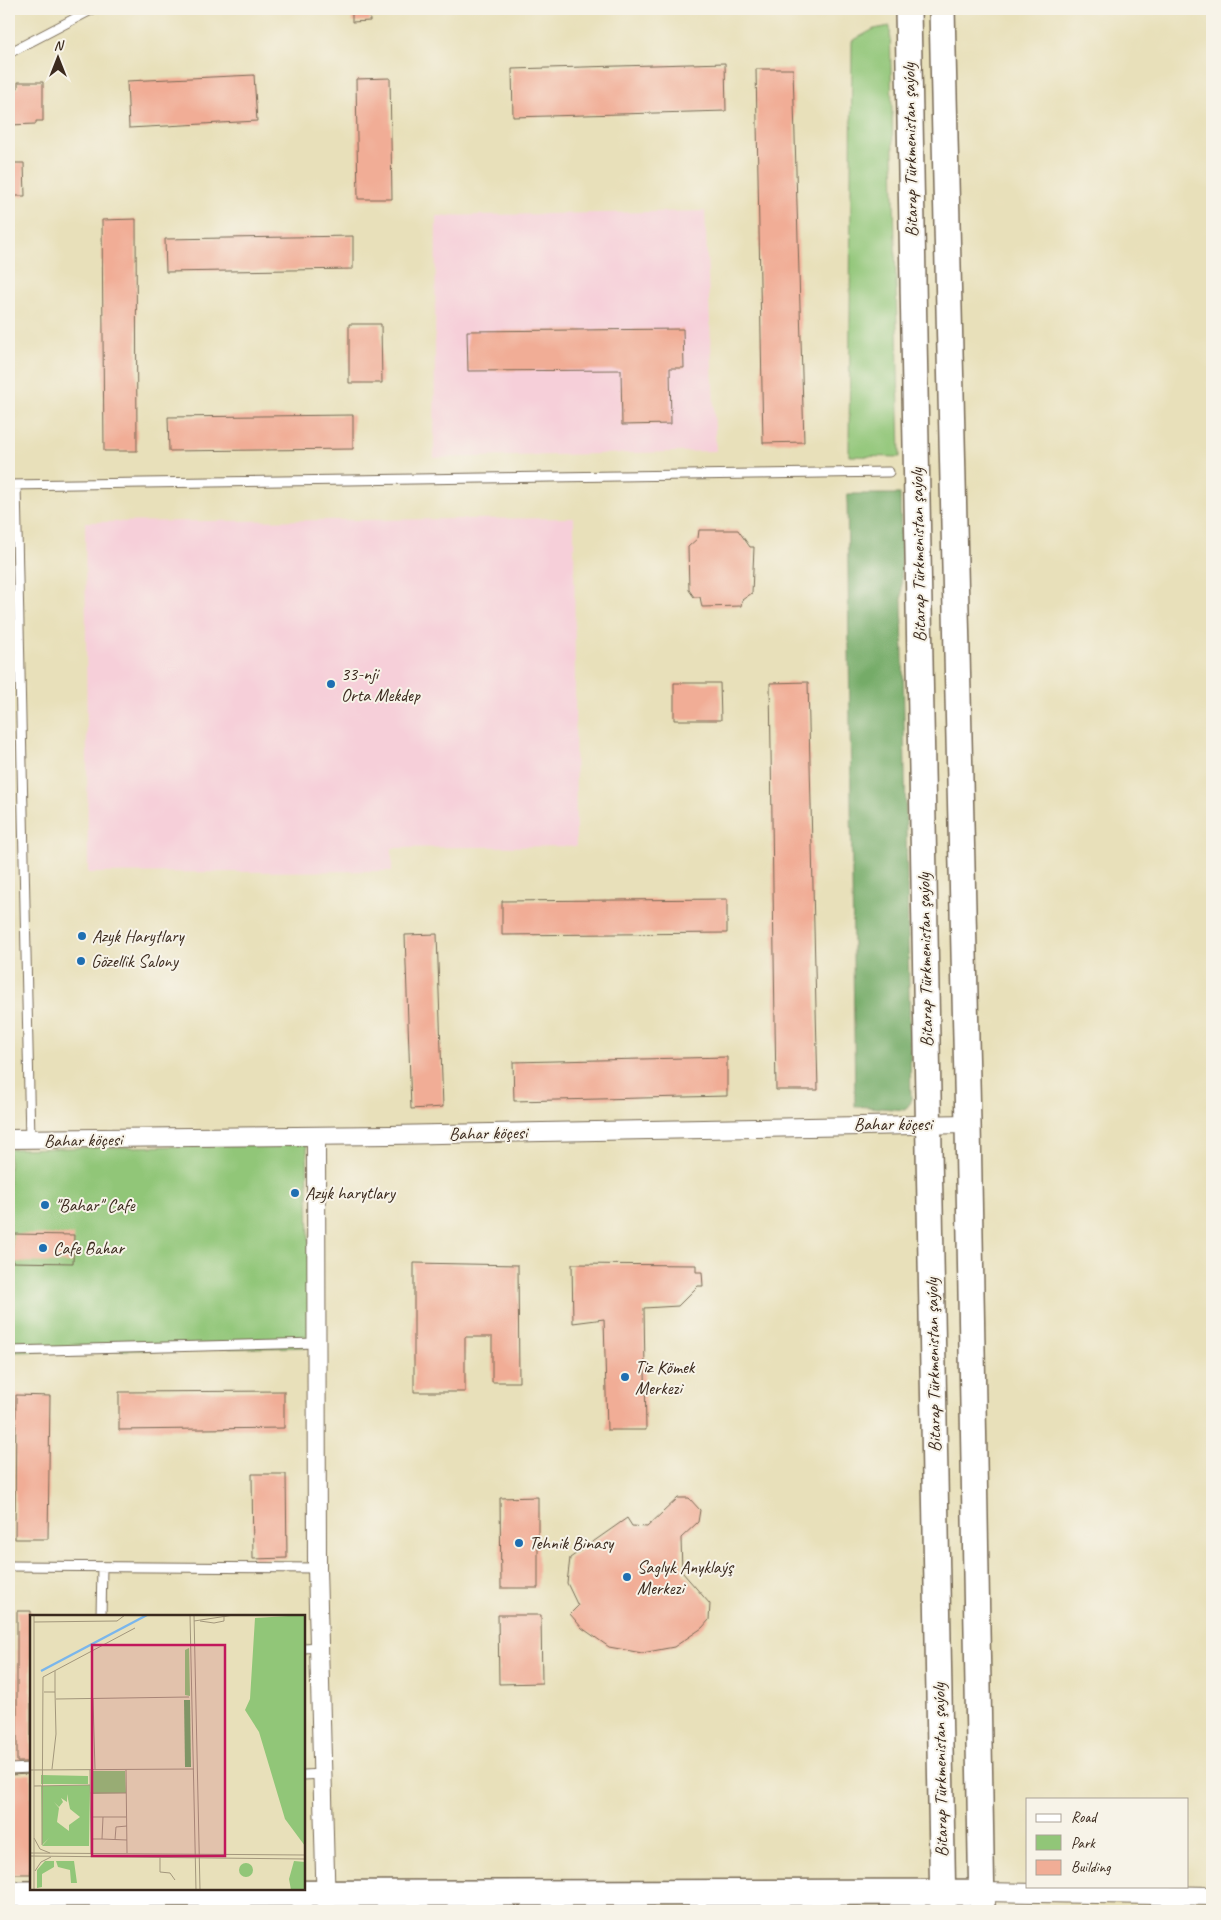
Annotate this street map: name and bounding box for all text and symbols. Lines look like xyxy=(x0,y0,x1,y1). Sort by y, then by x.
north arrow xyxy=(32,32,82,82)
text: N xyxy=(54,37,65,54)
street label: Bitarap Türkmenistan şaýoly xyxy=(897,61,923,237)
street label: Bitarap Türkmenistan şaýoly xyxy=(905,466,931,642)
place label: 33-nji Orta Mekdep xyxy=(341,663,421,706)
marker: 33-nji Orta Mekdep xyxy=(325,678,337,690)
street label: Bitarap Türkmenistan şaýoly xyxy=(912,871,938,1047)
place label: Azyk Harytlary xyxy=(92,925,185,947)
marker: Azyk Harytlary xyxy=(76,930,88,942)
place label: Gözellik Salony xyxy=(91,950,180,972)
marker: Gözellik Salony xyxy=(75,955,87,967)
street label: Bahar köçesi xyxy=(854,1113,935,1135)
street label: Bahar köçesi xyxy=(449,1121,530,1145)
street label: Bahar köçesi xyxy=(44,1128,125,1152)
place label: Azyk harytlary xyxy=(305,1182,397,1204)
marker: Azyk harytlary xyxy=(289,1187,301,1199)
place label: "Bahar" Cafe xyxy=(55,1194,136,1216)
marker: "Bahar" Cafe xyxy=(39,1199,51,1211)
place label: Cafe Bahar xyxy=(53,1237,125,1259)
marker: Cafe Bahar xyxy=(37,1242,49,1254)
street label: Bitarap Türkmenistan şaýoly xyxy=(920,1276,946,1452)
place label: Tiz Kömek Merkezi xyxy=(635,1356,696,1399)
marker: Tiz Kömek Merkezi xyxy=(619,1371,631,1383)
place label: Tehnik Binasy xyxy=(529,1532,615,1554)
marker: Tehnik Binasy xyxy=(513,1537,525,1549)
place label: Saglyk Anyklaýş Merkezi xyxy=(637,1556,735,1599)
marker: Saglyk Anyklaýş Merkezi xyxy=(621,1571,633,1583)
inset map xyxy=(30,1615,305,1890)
street label: Bitarap Türkmenistan şaýoly xyxy=(927,1681,953,1857)
legend xyxy=(1026,1798,1188,1888)
text: Road xyxy=(1071,1808,1098,1827)
text: Park xyxy=(1071,1834,1096,1853)
text: Building xyxy=(1071,1858,1111,1877)

